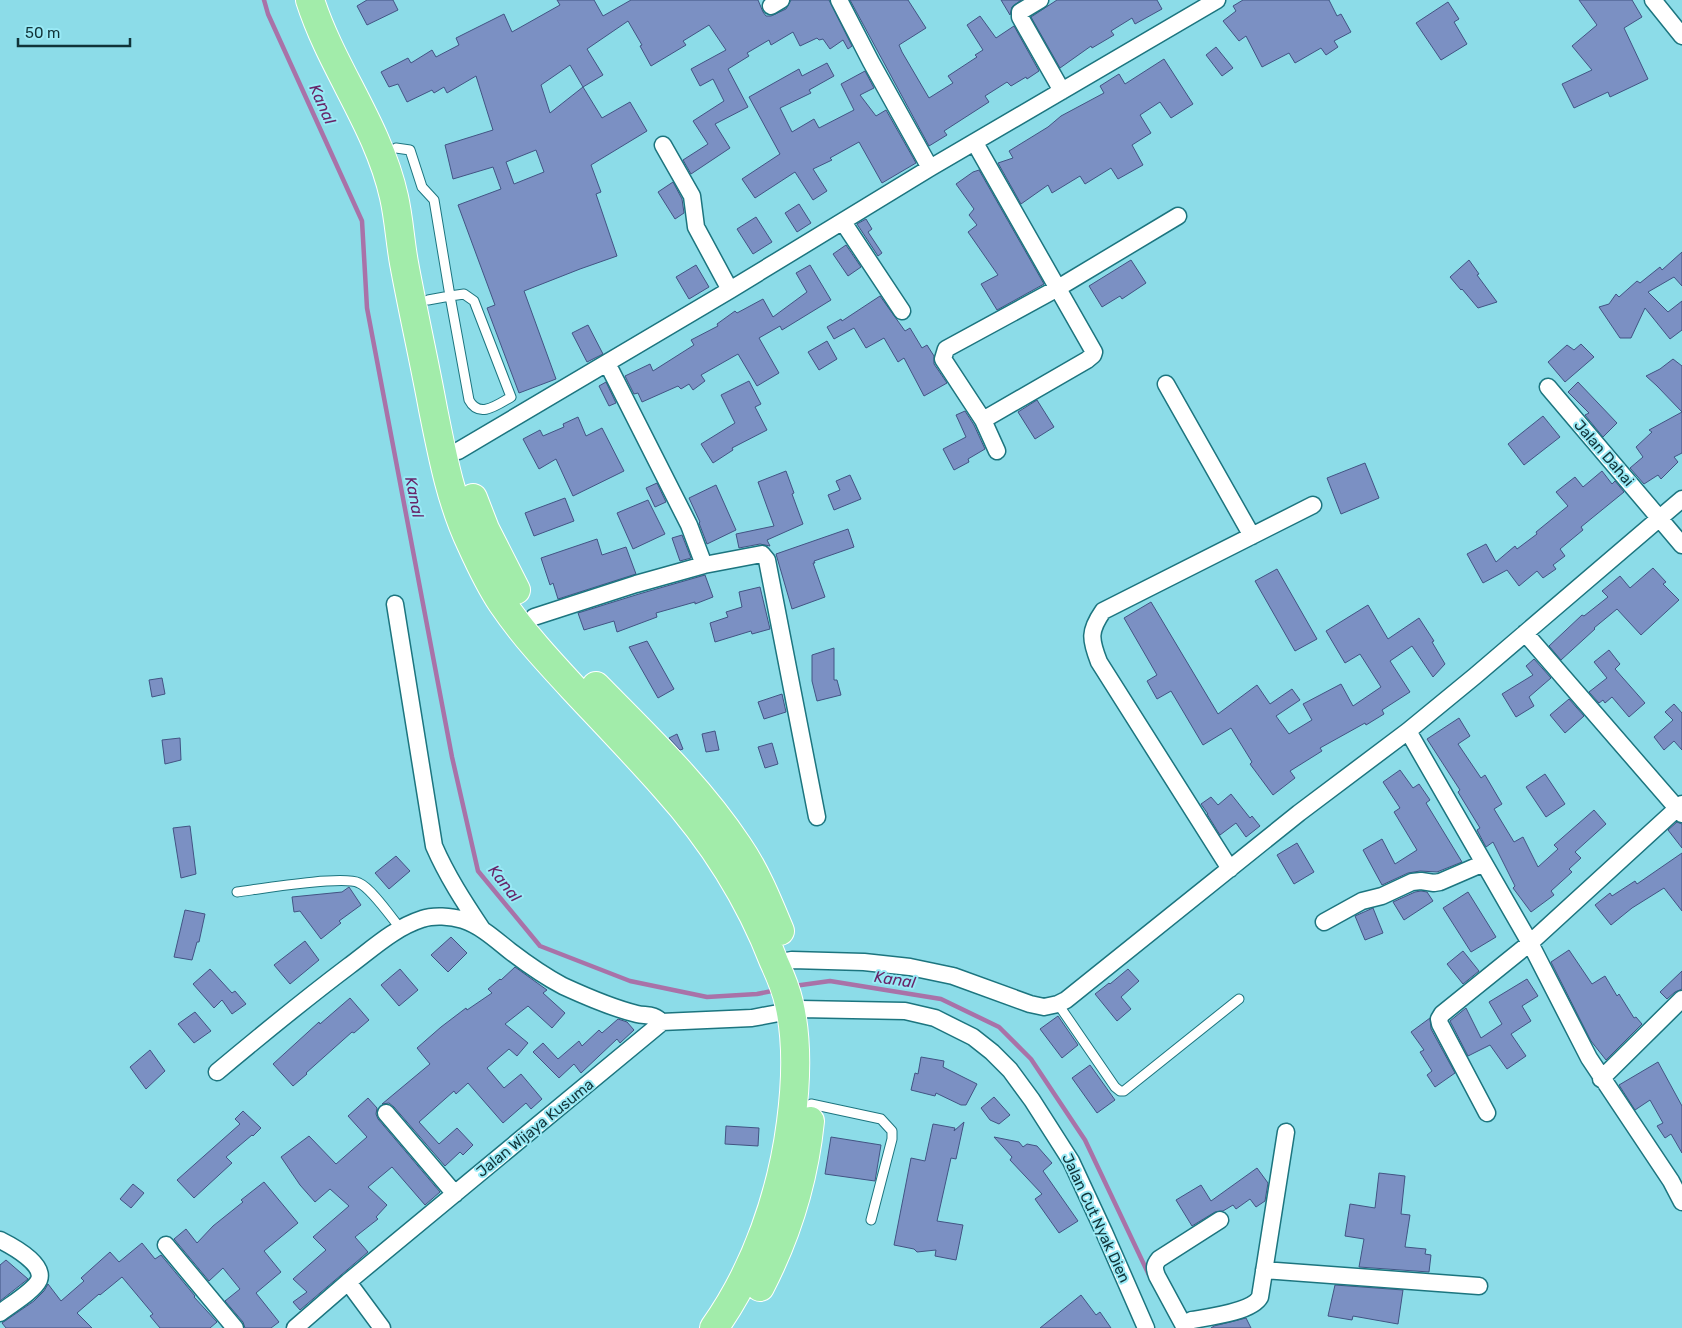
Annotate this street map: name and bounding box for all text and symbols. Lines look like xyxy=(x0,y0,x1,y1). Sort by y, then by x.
scale bar xyxy=(18,15,130,47)
text: 50 m xyxy=(25,24,60,42)
water label: Kanal xyxy=(305,81,340,128)
street label: Jalan Dahai xyxy=(1570,416,1638,490)
water label: Kanal xyxy=(401,475,428,520)
water label: Kanal xyxy=(484,861,526,906)
water label: Kanal xyxy=(873,967,918,992)
street label: Jalan Wijaya Kusuma xyxy=(473,1075,597,1181)
street label: Jalan Cut Nyak Dien xyxy=(1058,1151,1134,1285)

